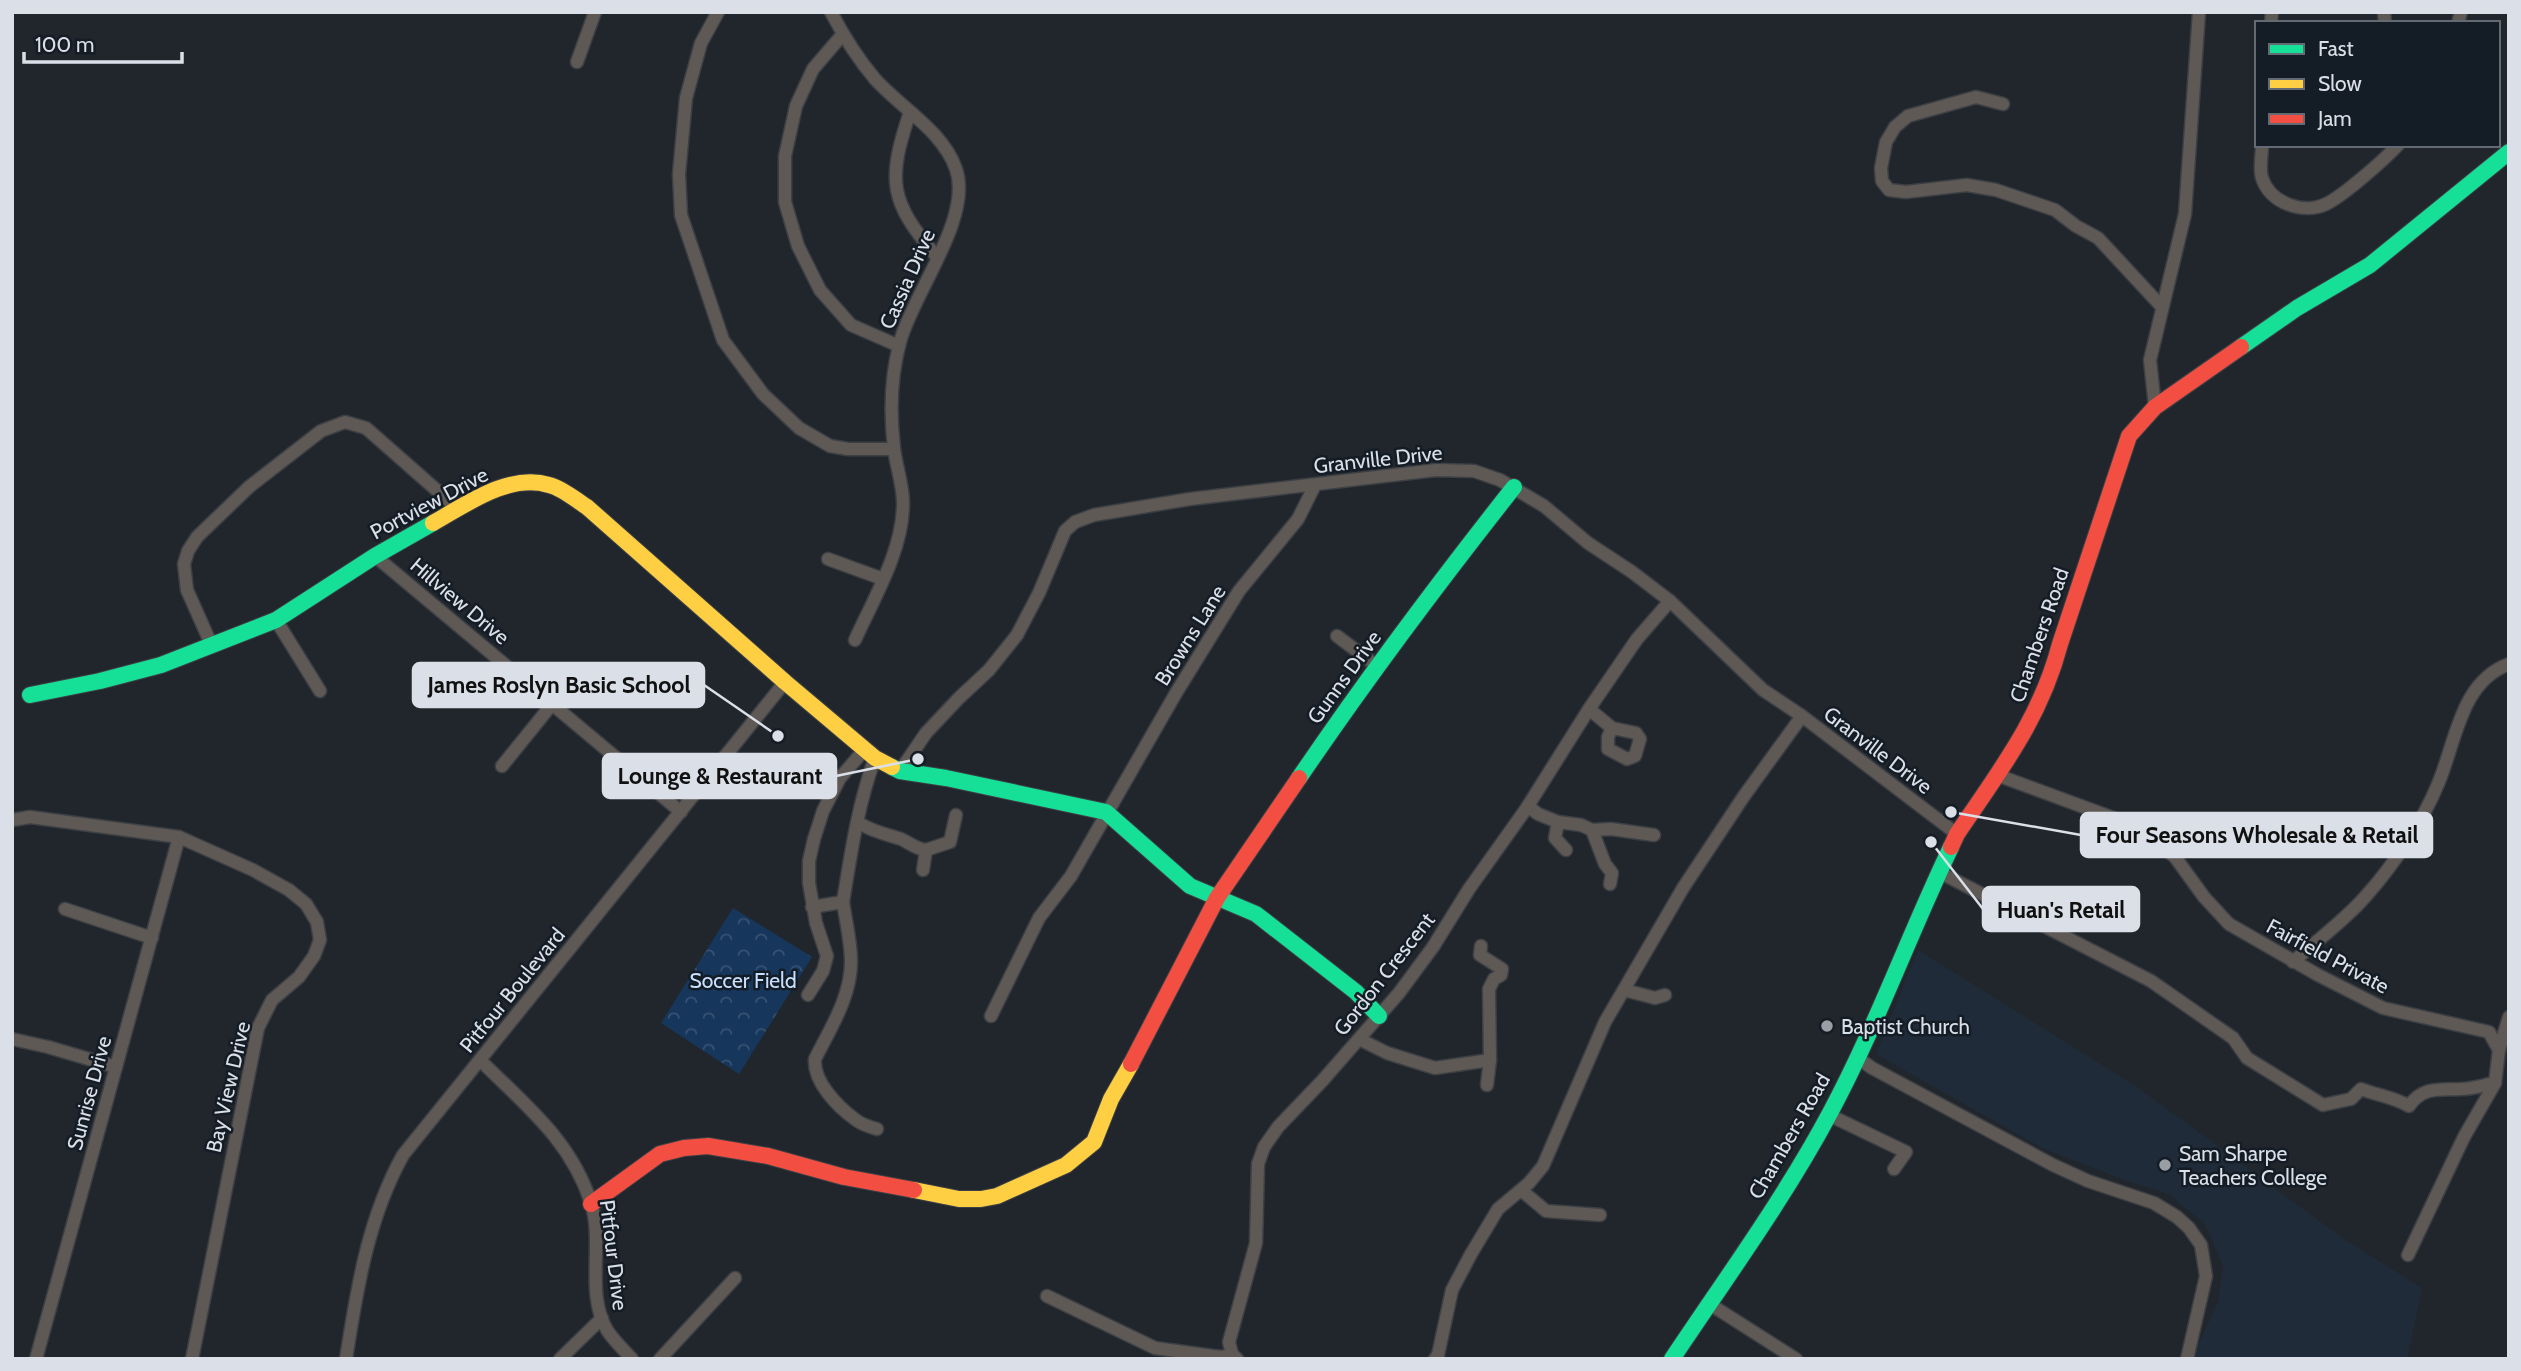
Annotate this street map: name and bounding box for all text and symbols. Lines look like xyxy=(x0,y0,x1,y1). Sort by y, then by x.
scale bar xyxy=(24,21,182,65)
legend xyxy=(2255,21,2500,147)
text: 100 m xyxy=(35,32,94,57)
text: Fast xyxy=(2318,36,2354,61)
text: Slow xyxy=(2318,71,2362,96)
text: Jam xyxy=(2317,106,2352,131)
street label: Cassia Drive xyxy=(874,225,940,333)
street label: Granville Drive xyxy=(1312,440,1444,478)
street label: Portview Drive xyxy=(366,461,492,544)
street label: Hillview Drive xyxy=(405,552,515,650)
street label: Chambers Road xyxy=(2004,564,2074,706)
street label: Browns Lane xyxy=(1149,580,1231,690)
street label: Gunns Drive xyxy=(1302,625,1386,728)
callout: James Roslyn Basic School xyxy=(413,663,704,707)
text: James Roslyn Basic School xyxy=(427,671,690,699)
street label: Granville Drive xyxy=(1819,701,1937,799)
callout: Lounge & Restaurant xyxy=(603,754,836,798)
text: Lounge & Restaurant xyxy=(618,762,822,790)
callout: Four Seasons Wholesale & Retail xyxy=(2081,813,2432,857)
text: Four Seasons Wholesale & Retail xyxy=(2095,821,2419,849)
callout: Huan's Retail xyxy=(1983,887,2139,931)
text: Huan's Retail xyxy=(1997,896,2125,924)
street label: Gordon Crescent xyxy=(1328,908,1440,1040)
street label: Fairfield Private xyxy=(2262,913,2394,999)
street label: Pitfour Boulevard xyxy=(454,923,570,1057)
park label: Soccer Field xyxy=(689,968,797,993)
place label: Baptist Church xyxy=(1841,1014,1970,1039)
marker: Baptist Church xyxy=(1819,1018,1835,1034)
street label: Bay View Drive xyxy=(201,1019,255,1155)
street label: Sunrise Drive xyxy=(62,1033,116,1153)
street label: Chambers Road xyxy=(1743,1069,1835,1203)
place label: Sam Sharpe Teachers College xyxy=(2179,1141,2327,1190)
marker: Sam Sharpe Teachers College xyxy=(2157,1157,2173,1173)
street label: Pitfour Drive xyxy=(595,1198,633,1312)

